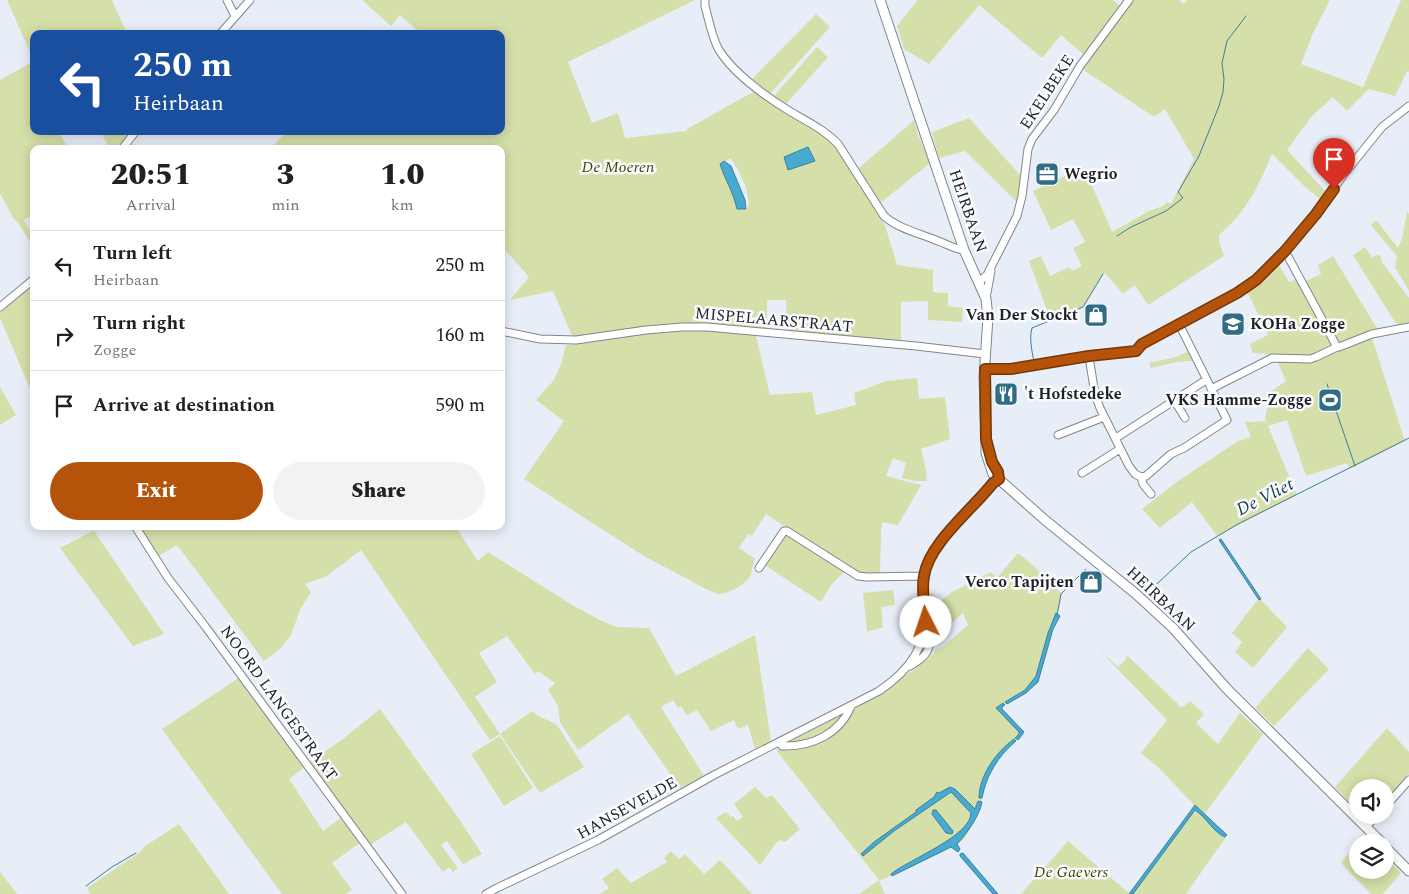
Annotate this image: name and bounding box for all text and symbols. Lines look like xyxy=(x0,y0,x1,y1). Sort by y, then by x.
text: 250 m xyxy=(133,39,232,92)
icon: left xyxy=(50,50,115,115)
street label: EKELBEKE xyxy=(1014,50,1080,134)
text: Heirbaan xyxy=(133,87,224,120)
pin xyxy=(1313,138,1355,189)
icon: arrive xyxy=(1320,145,1348,173)
text: 20:51 xyxy=(111,152,191,198)
text: 3 xyxy=(276,152,294,198)
text: 1.0 xyxy=(380,152,424,198)
park label: De Moeren xyxy=(582,155,655,179)
office icon: Wegrio xyxy=(1034,161,1060,187)
place label: Wegrio xyxy=(1064,162,1118,186)
street label: HEIRBAAN xyxy=(943,166,993,256)
text: Arrival xyxy=(126,193,176,217)
text: min xyxy=(271,193,299,217)
text: km xyxy=(391,193,414,217)
text: Turn left xyxy=(93,239,172,268)
text: 250 m xyxy=(435,251,485,280)
icon: left xyxy=(50,252,78,280)
text: Heirbaan xyxy=(93,268,159,292)
street label: MISPELAARSTRAAT xyxy=(694,301,854,339)
shop icon: Van Der Stockt xyxy=(1083,302,1109,328)
place label: Van Der Stockt xyxy=(966,303,1078,327)
text: Turn right xyxy=(93,309,186,338)
school or university icon: KOHa Zogge xyxy=(1220,311,1246,337)
place label: KOHa Zogge xyxy=(1250,312,1345,336)
text: 160 m xyxy=(435,321,485,350)
icon: right xyxy=(50,322,78,350)
text: Zogge xyxy=(93,338,136,362)
restaurant icon: 't Hofstedeke xyxy=(993,381,1019,407)
place label: 't Hofstedeke xyxy=(1024,382,1122,406)
sports icon: VKS Hamme-Zogge xyxy=(1317,387,1343,413)
place label: VKS Hamme-Zogge xyxy=(1165,388,1312,412)
text: Arrive at destination xyxy=(93,391,275,420)
text: 590 m xyxy=(435,391,485,420)
icon: arrive xyxy=(50,392,78,420)
button: Exit xyxy=(50,462,263,520)
button: Share xyxy=(273,462,485,520)
water label: De Vliet xyxy=(1231,471,1299,523)
street label: HEIRBAAN xyxy=(1121,561,1201,637)
shop icon: Verco Tapijten xyxy=(1078,569,1104,595)
place label: Verco Tapijten xyxy=(965,570,1074,594)
position arrow xyxy=(899,595,951,647)
street label: NOORD LANGESTRAAT xyxy=(214,620,344,786)
street label: HANSEVELDE xyxy=(572,770,682,846)
map controls xyxy=(1349,779,1394,879)
button: sound xyxy=(1349,779,1394,824)
button: layers xyxy=(1349,834,1394,879)
park label: De Gaevers xyxy=(1034,860,1109,884)

